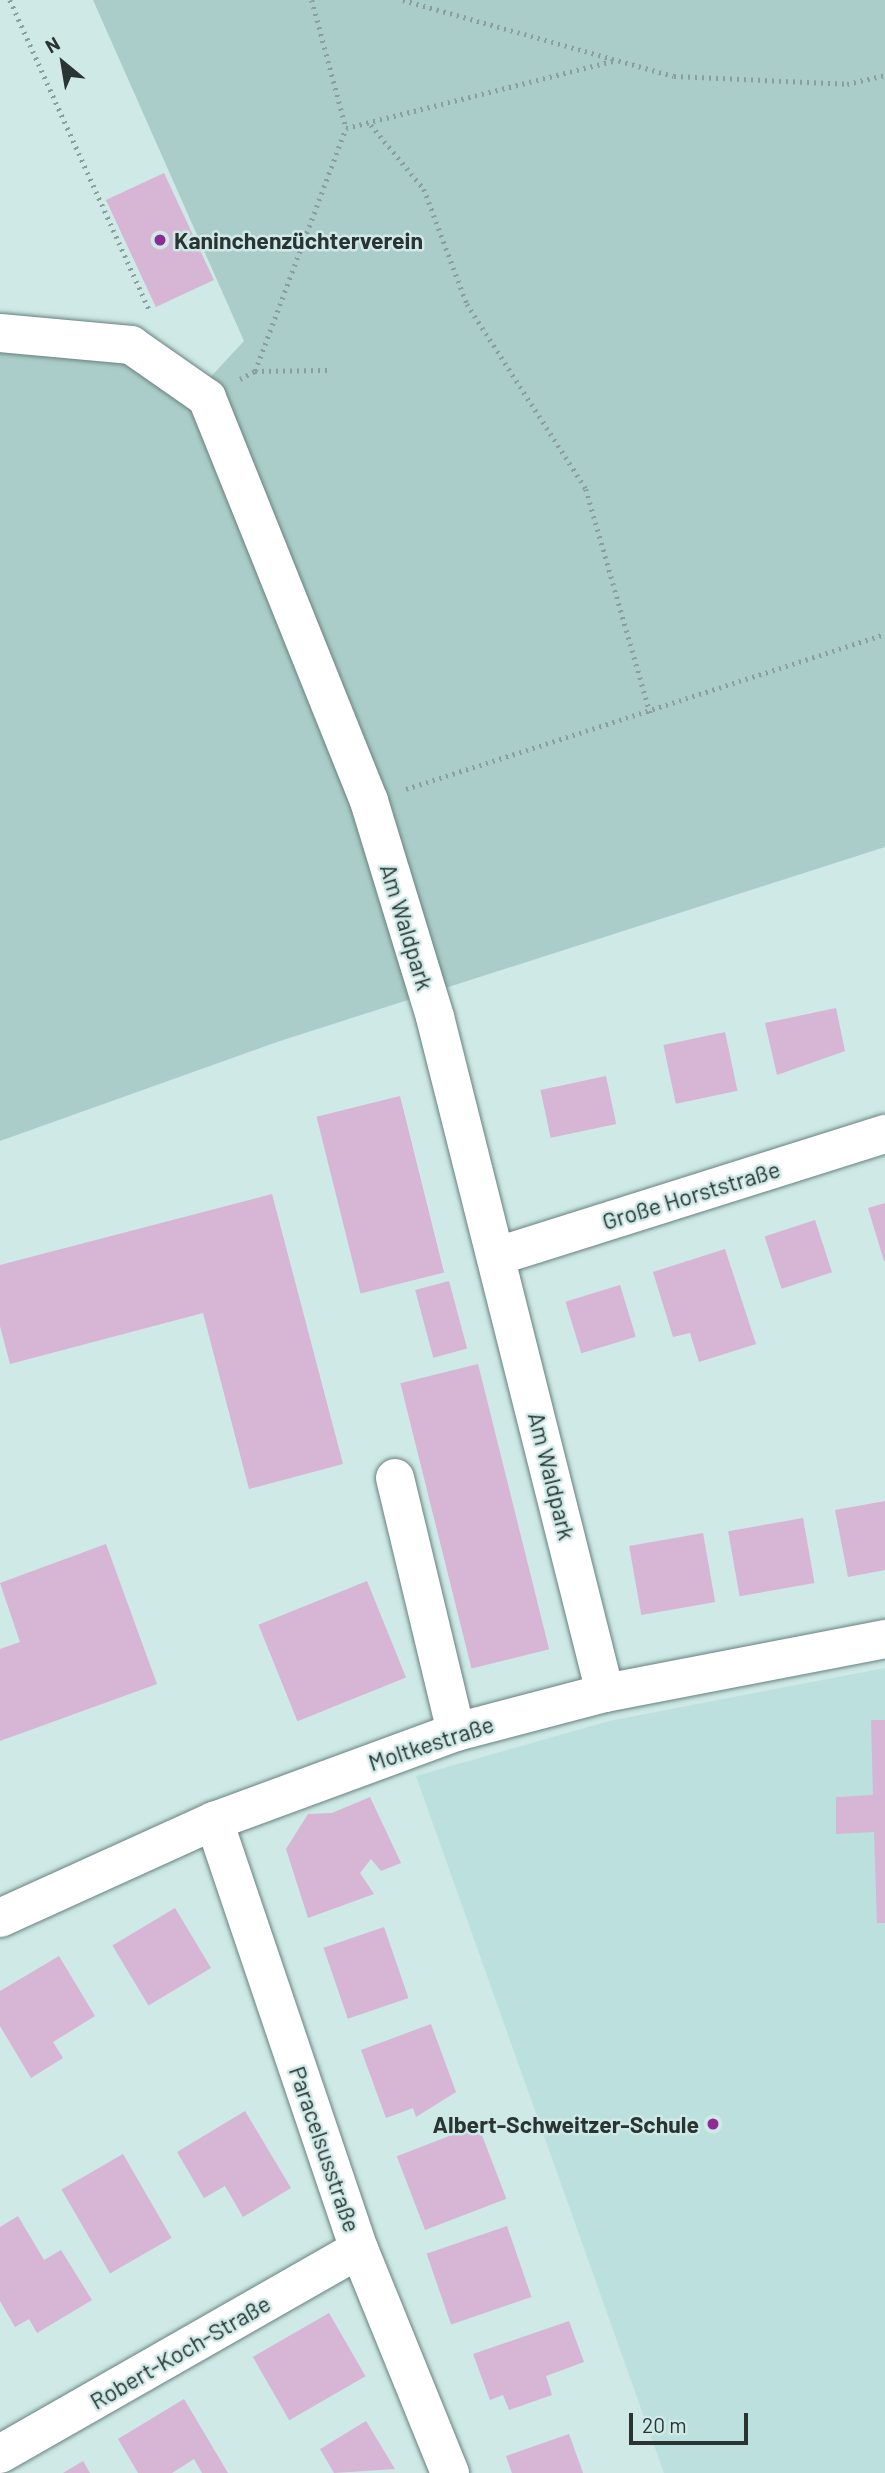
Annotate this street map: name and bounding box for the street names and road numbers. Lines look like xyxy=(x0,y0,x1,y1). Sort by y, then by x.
street label: Am Waldpark xyxy=(375,861,439,993)
street label: Große Horststraße xyxy=(599,1155,783,1235)
street label: Am Waldpark xyxy=(523,1409,581,1543)
street label: Moltkestraße xyxy=(365,1710,497,1776)
street label: Paracelsusstraße xyxy=(284,2062,366,2236)
street label: Robert-Koch-Straße xyxy=(85,2289,275,2415)

